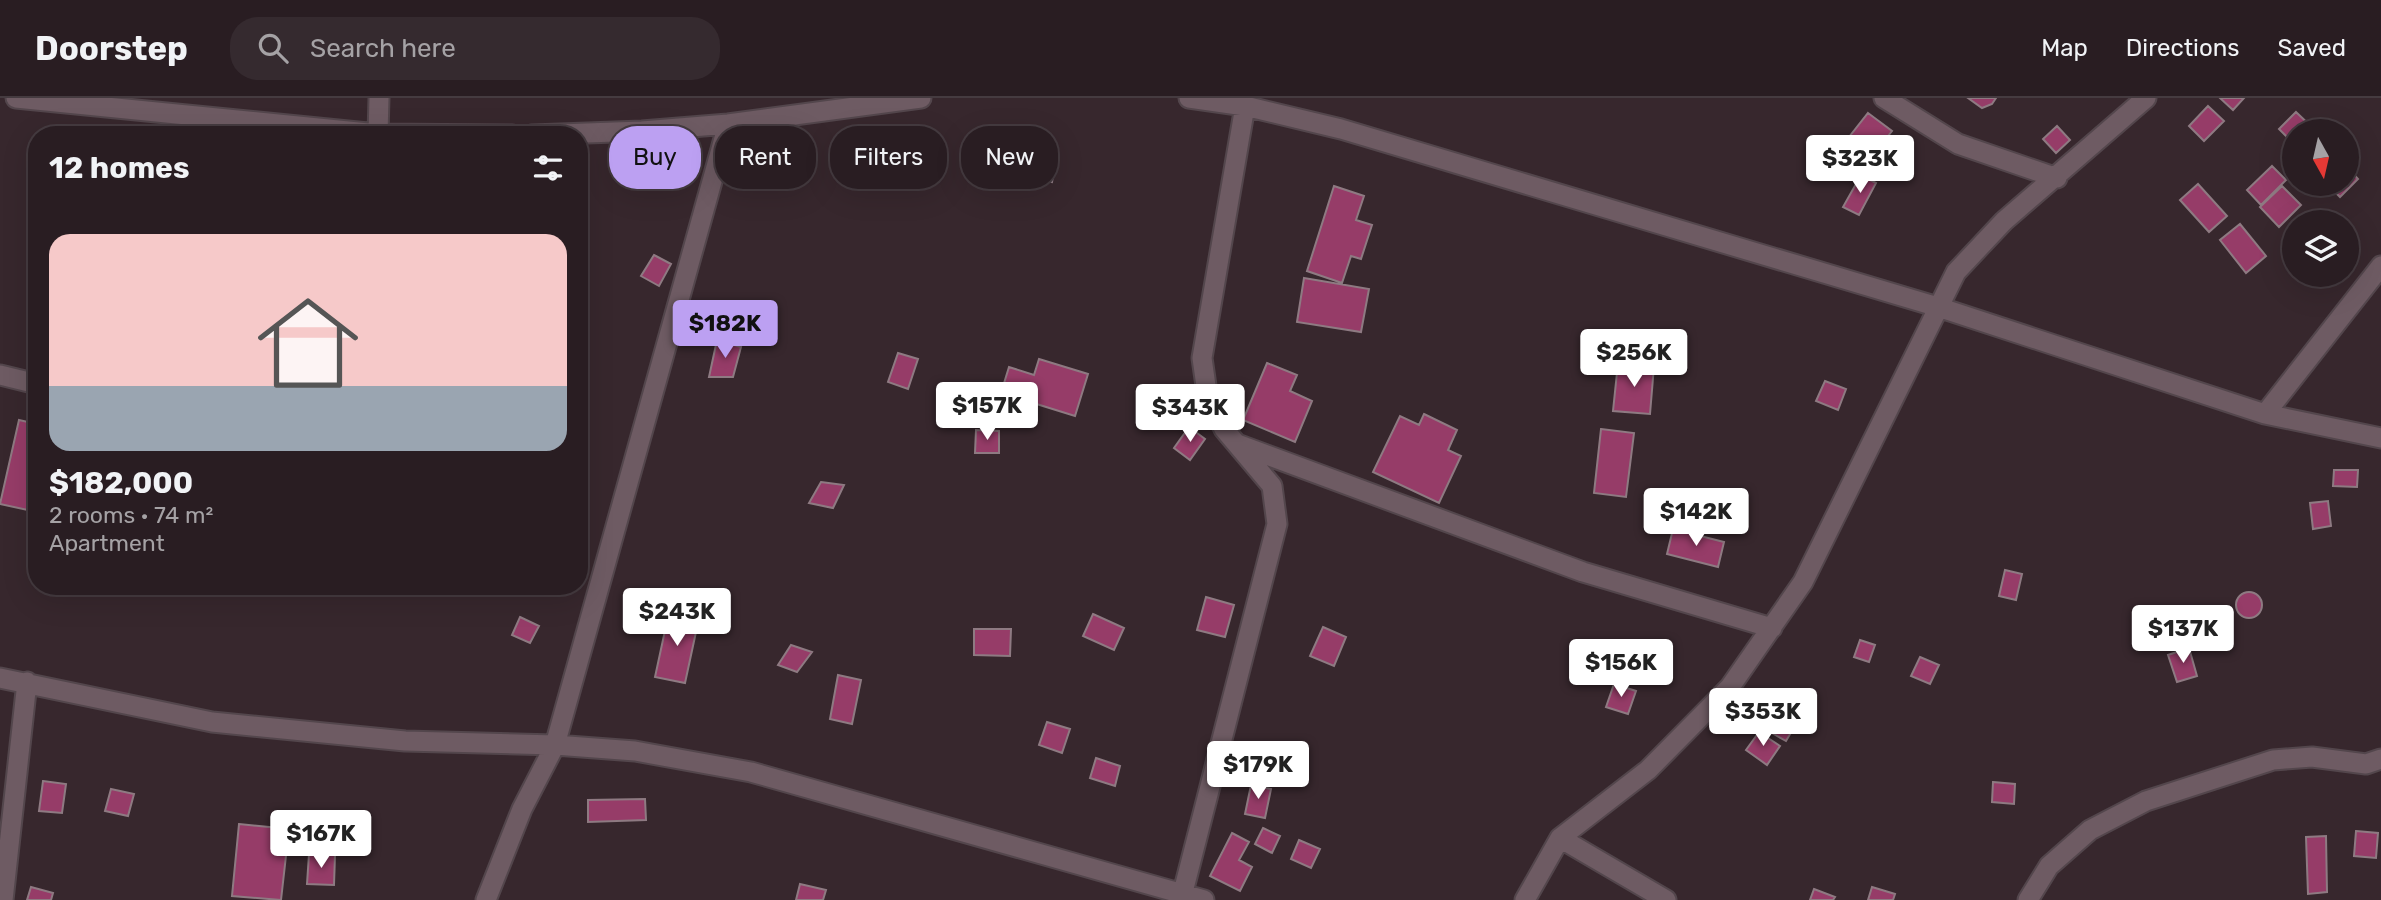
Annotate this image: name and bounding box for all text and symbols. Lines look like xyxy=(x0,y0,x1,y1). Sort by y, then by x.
search box xyxy=(230,17,720,80)
text: Doorstep xyxy=(35,29,188,68)
icon: search xyxy=(254,29,292,67)
text: Search here xyxy=(310,33,456,64)
text: Map xyxy=(2041,34,2088,62)
text: Directions xyxy=(2126,34,2239,62)
text: Saved xyxy=(2277,34,2346,62)
north arrow xyxy=(2282,119,2359,196)
map controls xyxy=(2282,119,2359,287)
chip: Buy xyxy=(609,126,701,189)
chip: Rent xyxy=(715,126,816,189)
chip: Filters xyxy=(830,126,947,189)
chip: New xyxy=(961,126,1058,189)
pin: $323K xyxy=(1811,136,1909,195)
text: $323K xyxy=(1822,144,1898,172)
icon: filters xyxy=(529,149,567,187)
text: 12 homes xyxy=(49,150,190,186)
button: layers xyxy=(2282,210,2359,287)
icon: home xyxy=(245,280,371,406)
pin: $182K xyxy=(676,300,774,360)
text: $182K xyxy=(689,309,761,337)
pin: $256K xyxy=(1585,330,1683,389)
text: $256K xyxy=(1596,338,1672,366)
pin: $157K xyxy=(938,382,1036,442)
pin: $343K xyxy=(1141,384,1239,444)
text: $157K xyxy=(952,391,1022,419)
text: $343K xyxy=(1152,393,1228,421)
text: $182,000 xyxy=(49,465,193,501)
pin: $142K xyxy=(1647,489,1745,548)
text: $142K xyxy=(1660,497,1732,525)
text: 2 rooms · 74 m² xyxy=(49,501,213,529)
text: Apartment xyxy=(49,529,165,557)
pin: $243K xyxy=(628,588,726,648)
text: $243K xyxy=(639,597,715,625)
pin: $137K xyxy=(2134,606,2232,665)
text: $137K xyxy=(2148,614,2218,642)
pin: $156K xyxy=(1572,640,1670,699)
text: $156K xyxy=(1585,648,1657,676)
pin: $353K xyxy=(1714,688,1812,748)
text: $353K xyxy=(1725,697,1801,725)
pin: $179K xyxy=(1209,742,1307,801)
text: $179K xyxy=(1223,750,1293,778)
pin: $167K xyxy=(272,810,370,870)
text: $167K xyxy=(286,819,356,847)

